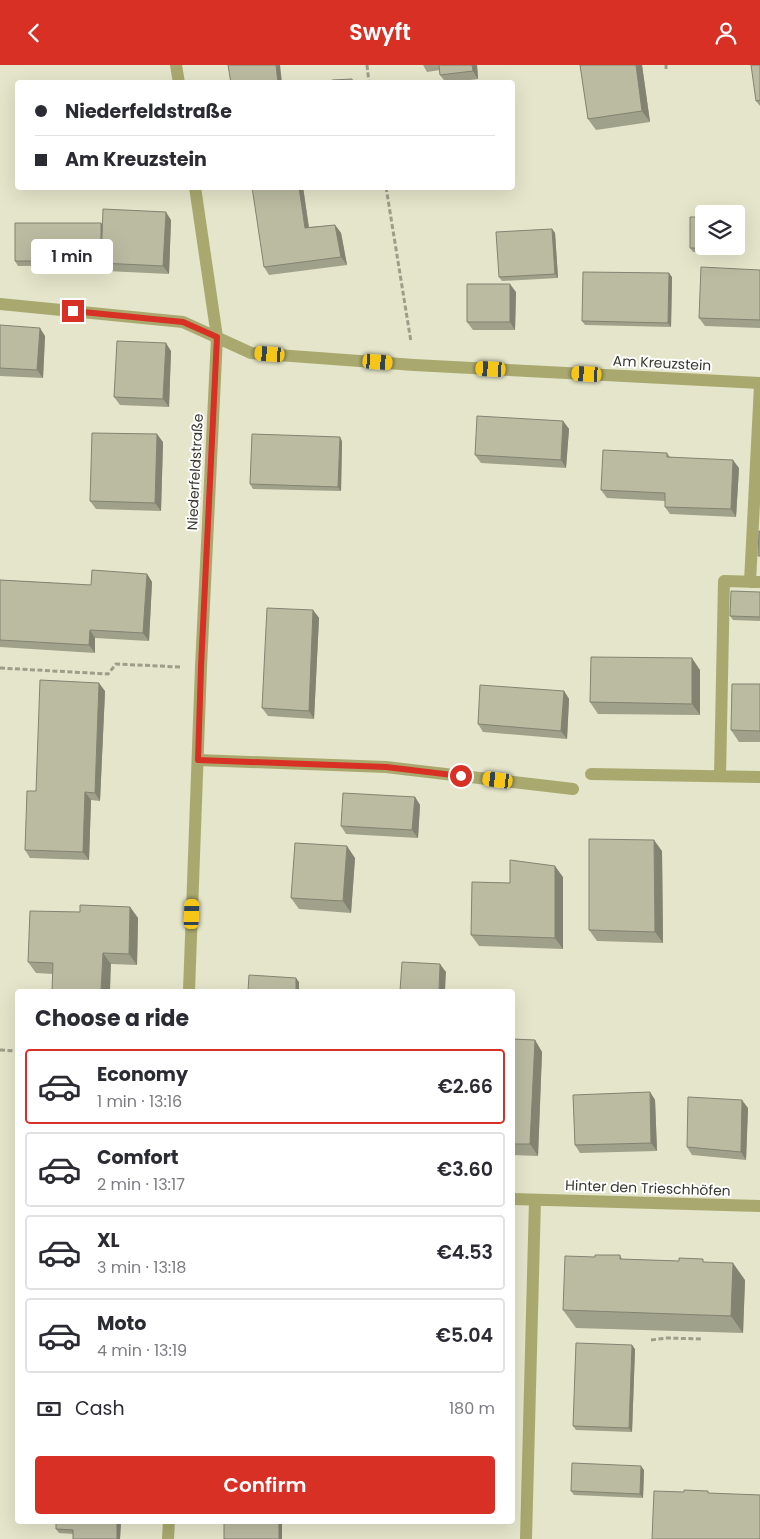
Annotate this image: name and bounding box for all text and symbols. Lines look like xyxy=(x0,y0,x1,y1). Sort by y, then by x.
text: Swyft xyxy=(349,17,411,48)
icon: back xyxy=(20,19,48,47)
icon: person xyxy=(712,19,740,47)
text: Niederfeldstraße xyxy=(65,98,232,125)
text: Am Kreuzstein xyxy=(65,146,207,173)
map controls xyxy=(695,205,745,255)
button: layers xyxy=(695,205,745,255)
callout: 1 min xyxy=(32,239,114,273)
text: 1 min xyxy=(51,245,93,268)
route end xyxy=(62,300,84,322)
car xyxy=(254,345,285,363)
street label: Am Kreuzstein xyxy=(612,350,712,376)
car xyxy=(362,353,393,371)
car xyxy=(475,361,506,377)
car xyxy=(571,366,602,382)
street label: Niederfeldstraße xyxy=(182,413,208,531)
route start xyxy=(450,765,472,787)
car xyxy=(482,771,513,789)
car xyxy=(183,899,200,929)
text: Choose a ride xyxy=(35,1003,189,1034)
text: Economy xyxy=(97,1061,188,1088)
icon: car xyxy=(37,1064,82,1109)
text: €2.66 xyxy=(438,1073,493,1100)
text: 1 min · 13:16 xyxy=(97,1090,182,1113)
text: Comfort xyxy=(97,1144,179,1171)
icon: car xyxy=(37,1147,82,1192)
text: €3.60 xyxy=(437,1156,493,1183)
text: 2 min · 13:17 xyxy=(97,1173,185,1196)
street label: Hinter den Trieschhöfen xyxy=(565,1175,731,1201)
text: XL xyxy=(97,1227,120,1254)
icon: car xyxy=(37,1230,82,1275)
text: €4.53 xyxy=(437,1239,493,1266)
text: 3 min · 13:18 xyxy=(97,1256,186,1279)
text: Moto xyxy=(97,1310,146,1337)
icon: car xyxy=(37,1313,82,1358)
text: €5.04 xyxy=(436,1322,493,1349)
text: 4 min · 13:19 xyxy=(97,1339,187,1362)
icon: cash xyxy=(35,1395,63,1423)
text: Cash xyxy=(75,1395,125,1422)
text: 180 m xyxy=(449,1397,495,1420)
button: Confirm xyxy=(35,1456,495,1514)

